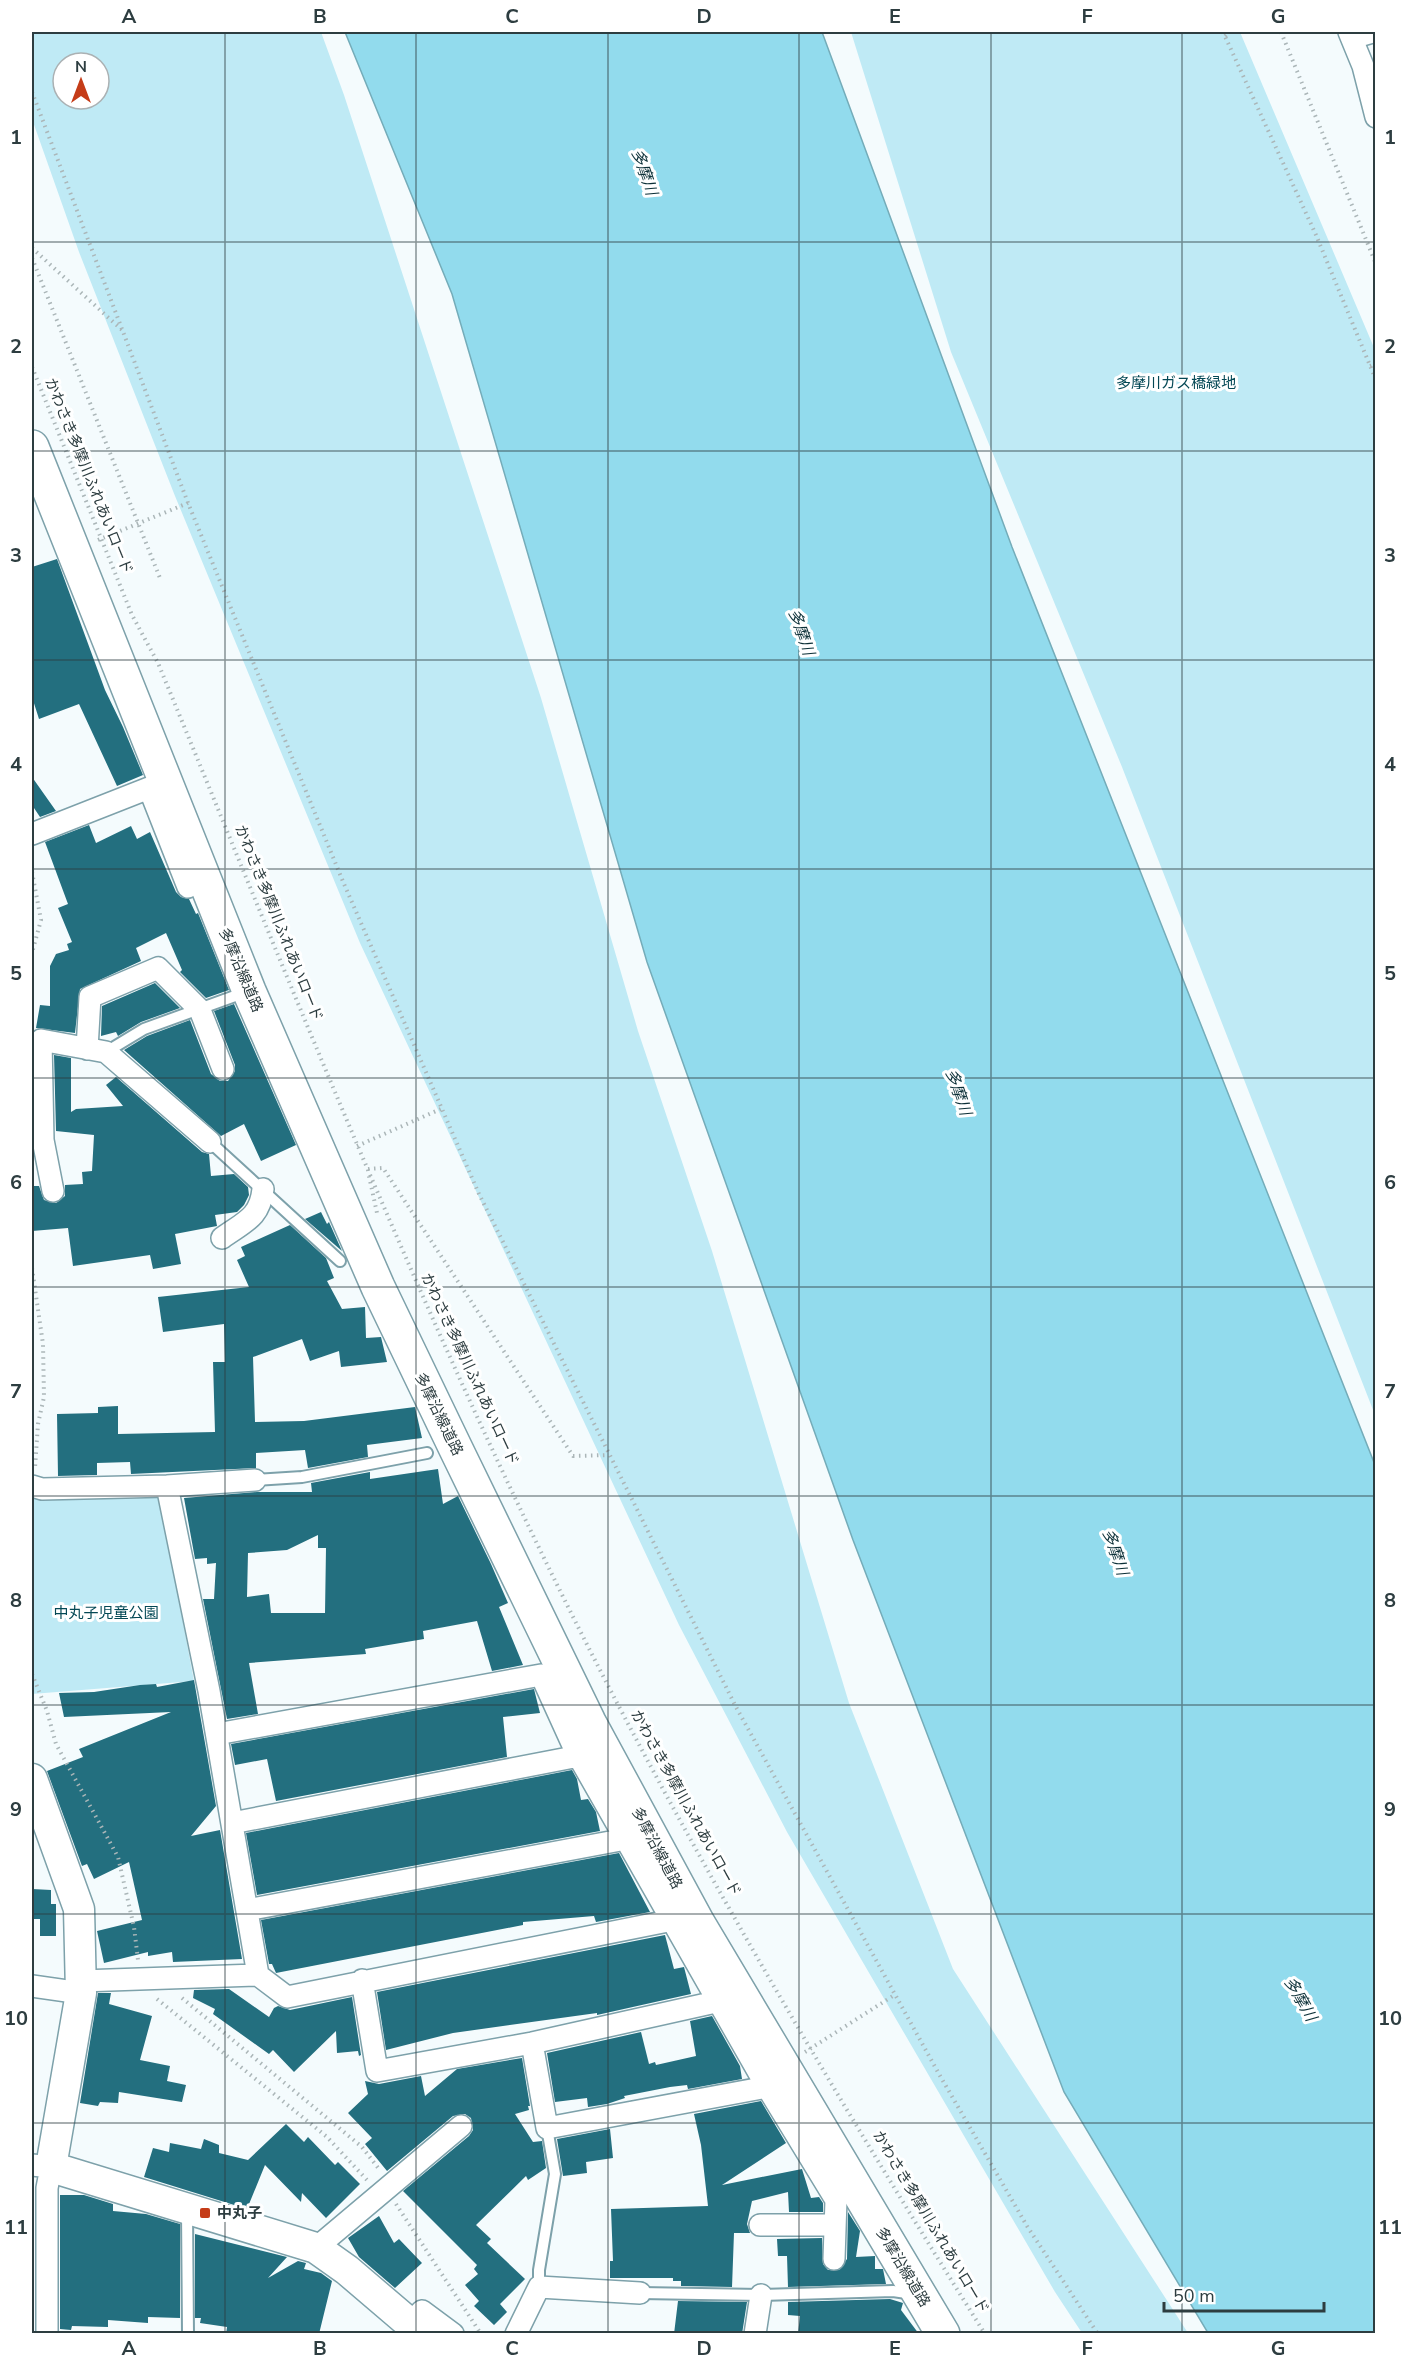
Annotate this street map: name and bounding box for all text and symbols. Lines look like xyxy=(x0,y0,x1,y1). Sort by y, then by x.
text: A xyxy=(122,3,137,30)
text: B xyxy=(313,3,327,30)
text: C xyxy=(505,3,519,30)
text: D xyxy=(696,3,712,30)
text: E xyxy=(889,3,901,30)
text: F xyxy=(1081,3,1093,30)
text: G xyxy=(1271,3,1285,30)
north arrow xyxy=(51,51,111,111)
text: N xyxy=(75,56,87,78)
text: 1 xyxy=(10,124,22,151)
text: 1 xyxy=(1384,124,1396,151)
water label: 多摩川 xyxy=(626,146,663,200)
text: 2 xyxy=(10,333,22,360)
text: 2 xyxy=(1384,333,1396,360)
park label: 多摩川ガス橋緑地 xyxy=(1116,373,1236,393)
street label: かわさき多摩川ふれあいロード xyxy=(40,375,138,577)
text: 3 xyxy=(10,542,22,569)
text: 3 xyxy=(1384,542,1396,569)
water label: 多摩川 xyxy=(783,606,820,660)
text: 4 xyxy=(10,751,22,778)
text: 4 xyxy=(1384,751,1396,778)
street label: かわさき多摩川ふれあいロード xyxy=(230,822,328,1024)
street label: 多摩沿線道路 xyxy=(214,925,268,1015)
text: 5 xyxy=(10,960,22,987)
text: 5 xyxy=(1384,960,1396,987)
water label: 多摩川 xyxy=(940,1066,977,1120)
text: 6 xyxy=(10,1169,22,1196)
text: 6 xyxy=(1384,1169,1396,1196)
street label: かわさき多摩川ふれあいロード xyxy=(417,1270,523,1468)
street label: 多摩沿線道路 xyxy=(410,1369,468,1459)
text: 7 xyxy=(10,1378,22,1405)
text: 7 xyxy=(1384,1378,1396,1405)
water label: 多摩川 xyxy=(1097,1526,1134,1580)
text: 8 xyxy=(10,1587,22,1614)
text: 8 xyxy=(1384,1587,1396,1614)
park label: 中丸子児童公園 xyxy=(53,1603,159,1623)
street label: かわさき多摩川ふれあいロード xyxy=(626,1706,746,1900)
text: 9 xyxy=(10,1796,22,1823)
text: 9 xyxy=(1384,1796,1396,1823)
street label: 多摩沿線道路 xyxy=(627,1804,687,1892)
water label: 多摩川 xyxy=(1278,1973,1323,2027)
text: 10 xyxy=(4,2005,28,2032)
text: 10 xyxy=(1378,2005,1402,2032)
street label: かわさき多摩川ふれあいロード xyxy=(868,2127,994,2317)
place label: 中丸子 xyxy=(217,2203,262,2223)
marker: 中丸子 xyxy=(198,2206,212,2220)
text: 11 xyxy=(4,2214,28,2241)
text: 11 xyxy=(1378,2214,1402,2241)
street label: 多摩沿線道路 xyxy=(871,2223,935,2311)
scale bar xyxy=(1164,2275,1324,2313)
text: 50 m xyxy=(1173,2284,1215,2308)
text: A xyxy=(122,2335,137,2362)
text: B xyxy=(313,2335,327,2362)
text: C xyxy=(505,2335,519,2362)
text: D xyxy=(696,2335,712,2362)
text: E xyxy=(889,2335,901,2362)
text: F xyxy=(1081,2335,1093,2362)
text: G xyxy=(1271,2335,1285,2362)

